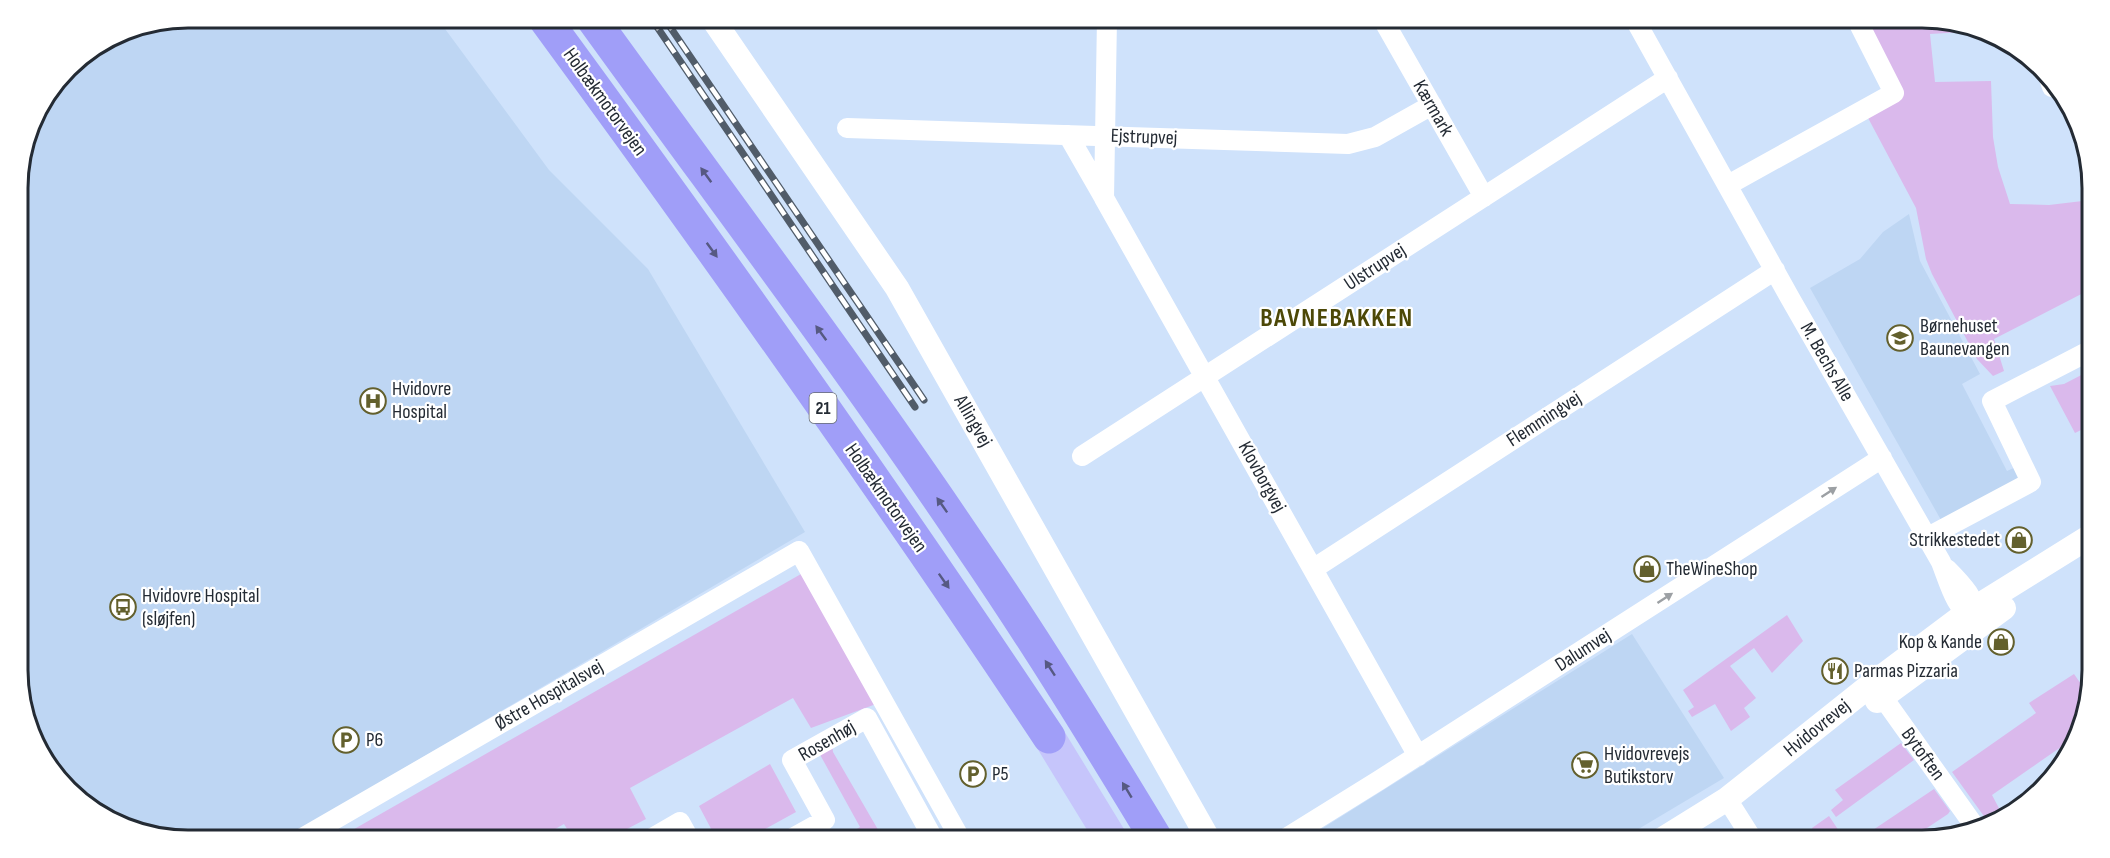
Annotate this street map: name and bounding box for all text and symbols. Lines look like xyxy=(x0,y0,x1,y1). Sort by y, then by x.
street label: Holbækmotorvejen xyxy=(558,43,652,161)
street label: Kærmark xyxy=(1407,76,1459,141)
street label: Ejstrupvej xyxy=(1110,124,1178,150)
one-way arrow xyxy=(700,168,712,184)
street label: Ulstrupvej xyxy=(1340,238,1410,296)
one-way arrow xyxy=(705,242,717,257)
district label: BAVNEBAKKEN xyxy=(1260,303,1414,334)
place label: Børnehuset Baunevangen xyxy=(1920,314,2010,361)
street label: M. Bechs Alle xyxy=(1795,318,1859,406)
school or university icon: Børnehuset Baunevangen xyxy=(1885,323,1915,353)
one-way arrow xyxy=(815,326,827,341)
place label: Hvidovre Hospital xyxy=(392,377,451,424)
hospital icon: Hvidovre Hospital xyxy=(358,386,388,416)
street label: Flemmingvej xyxy=(1502,386,1586,452)
street label: Allingvej xyxy=(948,390,997,451)
road number: 21 xyxy=(810,393,836,423)
street label: Klovborgvej xyxy=(1233,437,1291,517)
street label: Holbækmotorvejen xyxy=(840,439,932,557)
one-way arrow xyxy=(1821,487,1837,498)
one-way arrow xyxy=(936,498,948,514)
shop icon: Strikkestedet xyxy=(2004,525,2034,555)
place label: Strikkestedet xyxy=(1909,528,2000,552)
shop icon: TheWineShop xyxy=(1632,554,1662,584)
place label: TheWineShop xyxy=(1666,557,1758,581)
one-way arrow xyxy=(938,573,950,589)
place label: Hvidovre Hospital (sløjfen) xyxy=(142,584,260,631)
bus stop icon: Hvidovre Hospital (sløjfen) xyxy=(108,592,138,622)
one-way arrow xyxy=(1657,592,1673,603)
street label: Dalumvej xyxy=(1551,623,1615,677)
shop icon: Kop & Kande xyxy=(1986,627,2016,657)
place label: Kop & Kande xyxy=(1899,630,1982,654)
street label: Østre Hospitalsvej xyxy=(491,654,607,736)
restaurant icon: Parmas Pizzaria xyxy=(1820,656,1850,686)
one-way arrow xyxy=(1045,659,1056,676)
place label: Parmas Pizzaria xyxy=(1854,659,1958,683)
street label: Hvidovrevej xyxy=(1779,694,1855,762)
street label: Rosenhøj xyxy=(794,715,860,767)
street label: Bytoften xyxy=(1896,723,1950,785)
parking icon: P6 xyxy=(331,725,361,755)
place label: P6 xyxy=(366,728,383,752)
place label: Hvidovrevejs Butikstorv xyxy=(1604,742,1690,789)
supermarket icon: Hvidovrevejs Butikstorv xyxy=(1570,750,1600,780)
parking icon: P5 xyxy=(958,759,988,789)
place label: P5 xyxy=(992,762,1008,786)
one-way arrow xyxy=(1121,782,1132,798)

